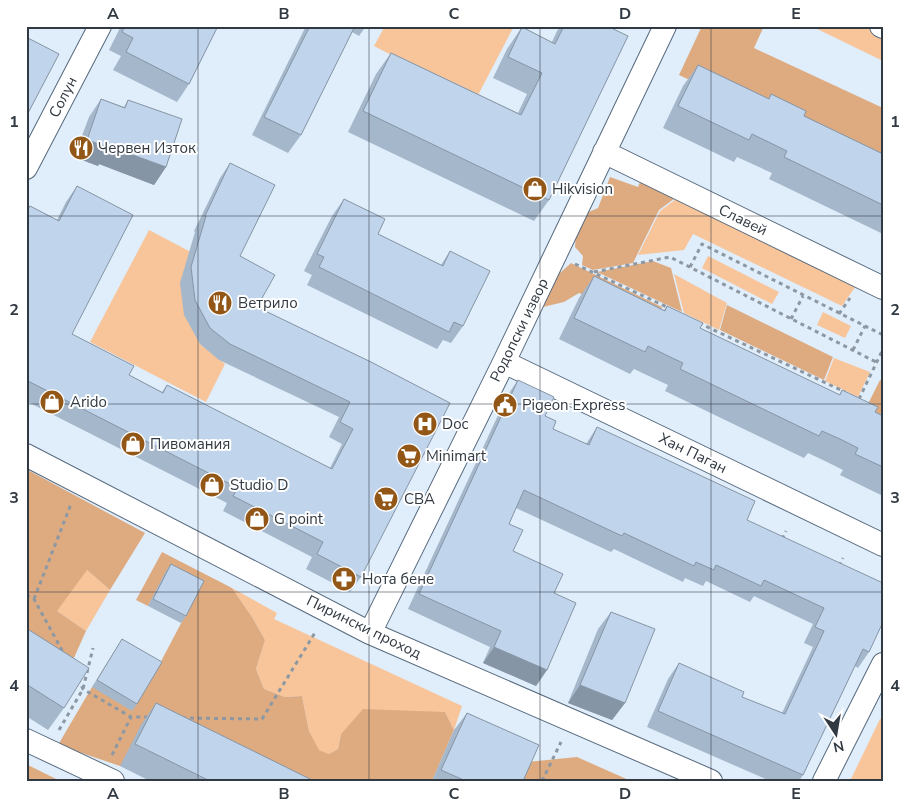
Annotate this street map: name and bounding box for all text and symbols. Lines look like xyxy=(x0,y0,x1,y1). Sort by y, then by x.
text: A xyxy=(107,3,119,25)
text: B xyxy=(278,3,290,25)
text: C xyxy=(449,3,460,25)
text: D xyxy=(619,3,631,25)
text: E xyxy=(791,3,801,25)
street label: Солун xyxy=(44,73,82,121)
text: 1 xyxy=(9,111,19,133)
text: 1 xyxy=(890,111,900,133)
restaurant icon: Червен Изток xyxy=(68,135,94,161)
place label: Червен Изток xyxy=(98,138,196,158)
shop icon: Hikvision xyxy=(522,176,548,202)
place label: Hikvision xyxy=(552,179,613,199)
street label: Славей xyxy=(715,200,771,240)
street label: Родопски извор xyxy=(485,275,553,385)
restaurant icon: Ветрило xyxy=(207,290,233,316)
place label: Ветрило xyxy=(238,293,298,313)
text: 2 xyxy=(9,299,19,321)
text: 2 xyxy=(890,299,900,321)
shop icon: Arido xyxy=(39,389,65,415)
place label: Arido xyxy=(70,392,107,412)
public building icon: Pigeon Express xyxy=(492,392,518,418)
place label: Pigeon Express xyxy=(522,395,626,415)
hospital icon: Doc xyxy=(412,411,438,437)
place label: Doc xyxy=(442,414,468,434)
street label: Хан Паган xyxy=(656,428,730,478)
shop icon: Пивомания xyxy=(120,431,146,457)
place label: Пивомания xyxy=(150,434,230,454)
supermarket icon: Minimart xyxy=(396,443,422,469)
place label: Minimart xyxy=(426,446,487,466)
shop icon: Studio D xyxy=(199,472,225,498)
place label: Studio D xyxy=(230,475,288,495)
supermarket icon: CBA xyxy=(373,486,399,512)
text: 3 xyxy=(9,487,19,509)
text: 3 xyxy=(890,487,900,509)
place label: CBA xyxy=(404,489,435,509)
shop icon: G point xyxy=(244,506,270,532)
place label: G point xyxy=(274,509,324,529)
pharmacy icon: Нота бене xyxy=(331,566,357,592)
place label: Нота бене xyxy=(362,569,434,589)
street label: Пирински проход xyxy=(303,591,425,664)
text: 4 xyxy=(9,675,19,697)
text: 4 xyxy=(890,675,900,697)
north arrow xyxy=(812,710,862,760)
text: N xyxy=(831,736,846,757)
text: A xyxy=(107,783,119,805)
text: B xyxy=(278,783,290,805)
text: C xyxy=(449,783,460,805)
text: D xyxy=(619,783,631,805)
text: E xyxy=(791,783,801,805)

